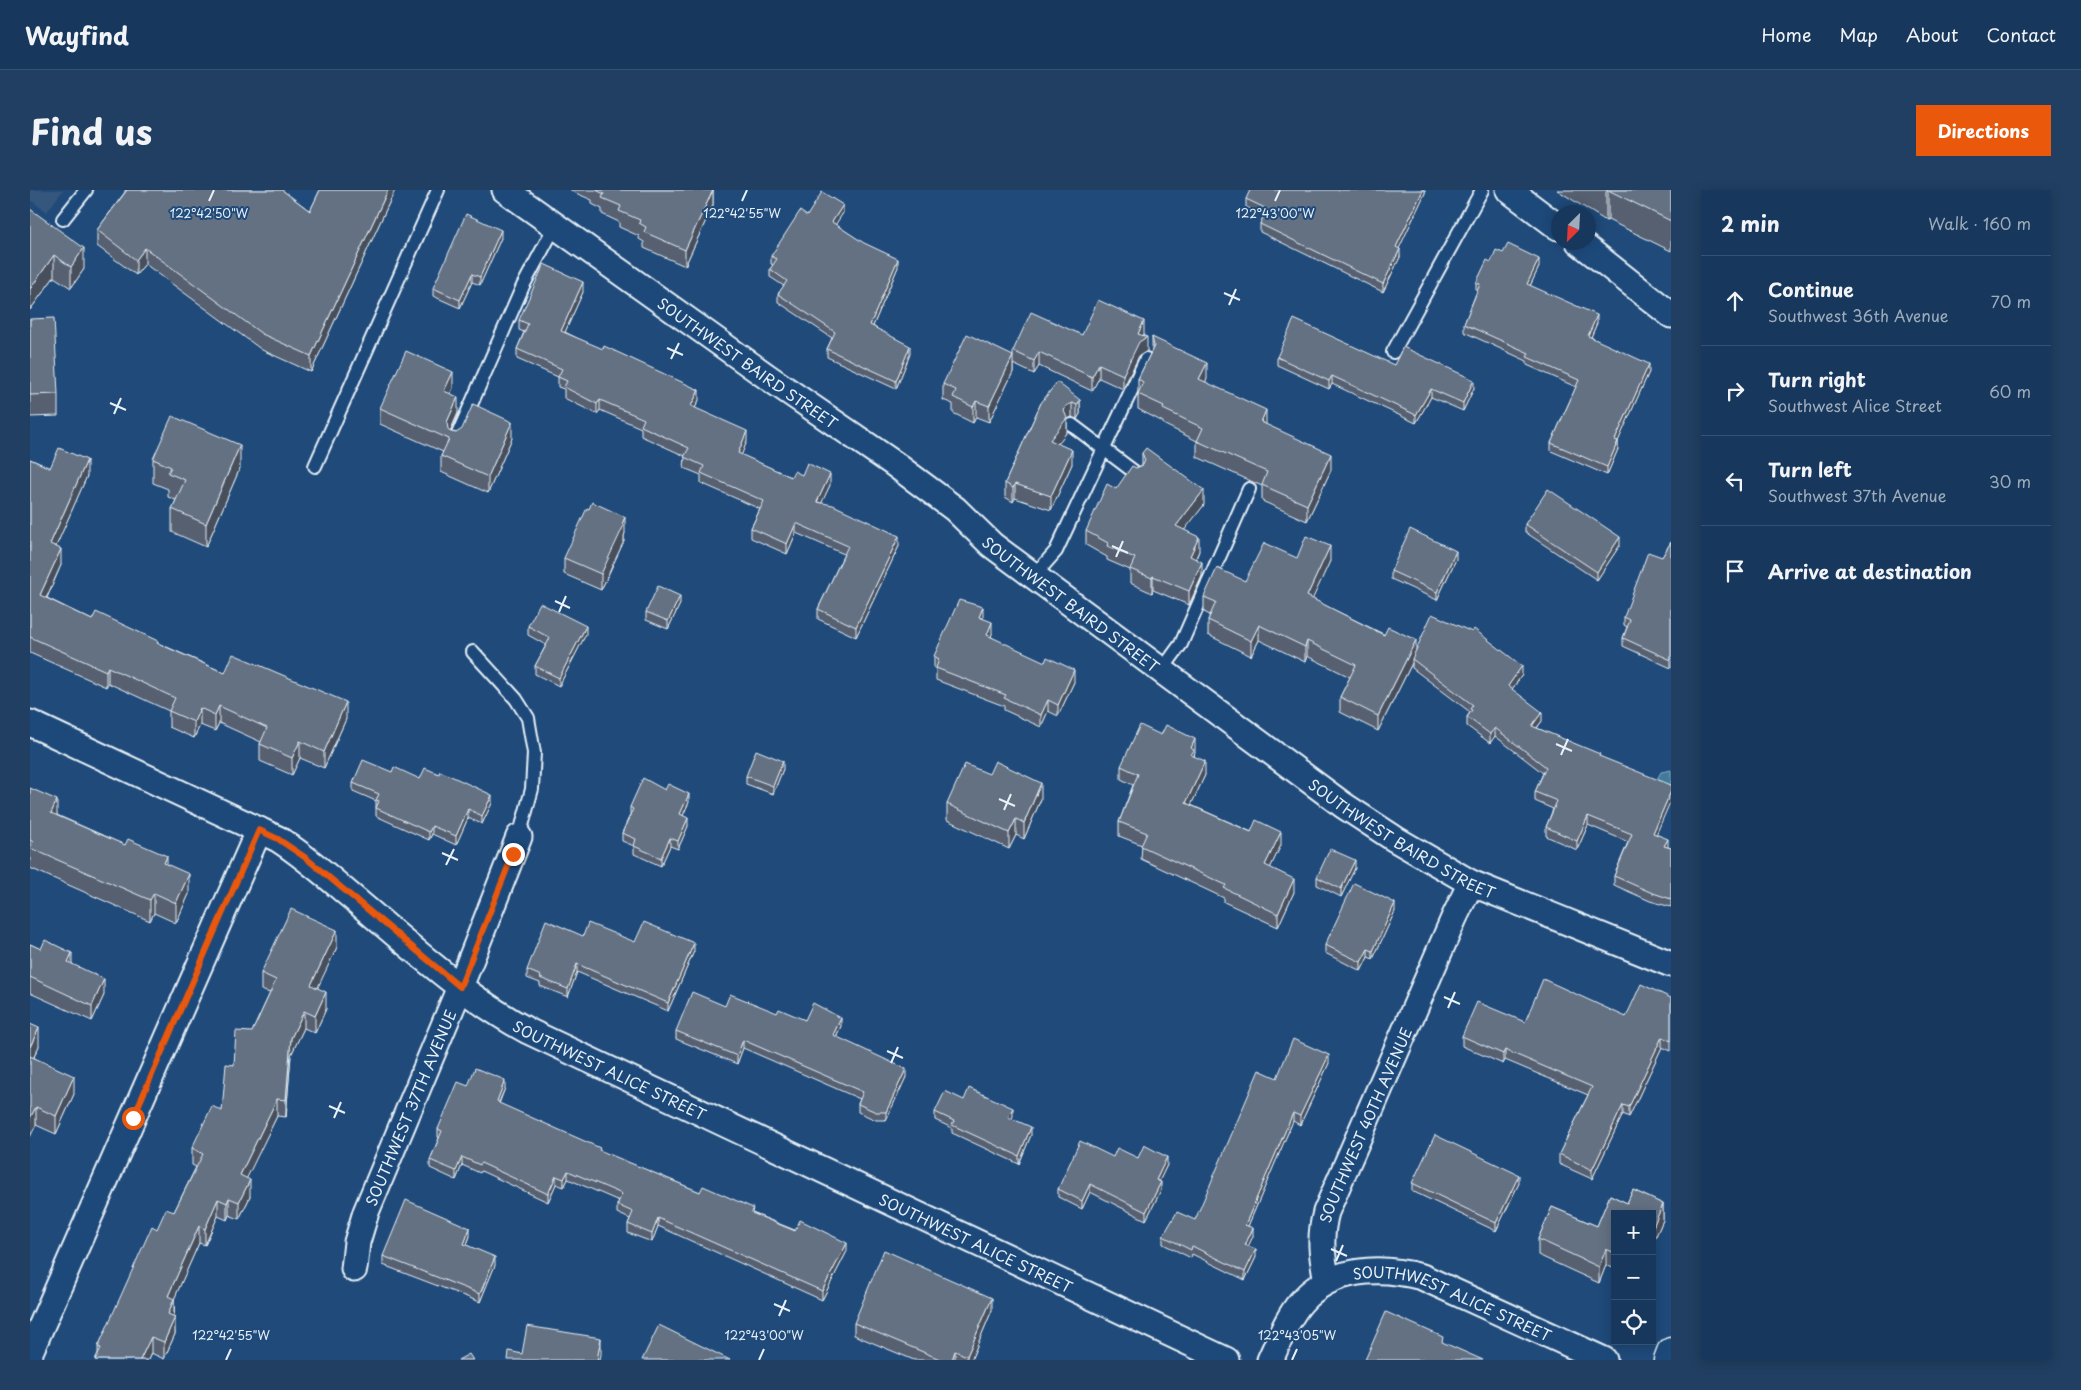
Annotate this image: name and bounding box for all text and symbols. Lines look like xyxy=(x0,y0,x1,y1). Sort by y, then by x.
text: Wayfind xyxy=(25,17,129,53)
text: Home xyxy=(1761,21,1811,48)
text: Map xyxy=(1839,21,1878,48)
text: About xyxy=(1906,21,1958,48)
text: Contact xyxy=(1986,21,2056,48)
text: Find us xyxy=(30,104,152,157)
button: Directions xyxy=(1916,105,2051,156)
text: 122°42'50"W xyxy=(170,204,249,222)
text: 122°42'55"W xyxy=(703,204,781,222)
text: 122°43'00"W xyxy=(1235,204,1315,222)
north arrow xyxy=(1551,205,1596,250)
text: 2 min xyxy=(1721,207,1780,239)
text: Walk · 160 m xyxy=(1928,211,2031,235)
text: Continue xyxy=(1768,275,1854,303)
icon: ahead xyxy=(1721,287,1749,315)
text: 70 m xyxy=(1991,289,2031,313)
street label: SOUTHWEST BAIRD STREET xyxy=(653,291,843,434)
text: Southwest 36th Avenue xyxy=(1768,303,1949,327)
text: Turn right xyxy=(1768,365,1866,393)
icon: right xyxy=(1721,377,1749,405)
text: 60 m xyxy=(1989,379,2031,403)
text: Southwest Alice Street xyxy=(1768,393,1942,417)
text: Turn left xyxy=(1768,455,1852,483)
icon: left xyxy=(1721,467,1749,495)
text: 30 m xyxy=(1989,469,2031,493)
text: Southwest 37th Avenue xyxy=(1768,483,1946,507)
street label: SOUTHWEST BAIRD STREET xyxy=(978,531,1165,678)
icon: arrive xyxy=(1721,557,1749,585)
text: Arrive at destination xyxy=(1768,557,1972,585)
street label: SOUTHWEST BAIRD STREET xyxy=(1304,772,1500,904)
route end xyxy=(502,843,525,866)
street label: SOUTHWEST 37TH AVENUE xyxy=(359,1006,461,1209)
street label: SOUTHWEST ALICE STREET xyxy=(509,1014,711,1125)
street label: SOUTHWEST 40TH AVENUE xyxy=(1312,1023,1417,1225)
route start xyxy=(122,1107,145,1130)
street label: SOUTHWEST ALICE STREET xyxy=(876,1187,1077,1298)
map controls xyxy=(1611,1210,1656,1345)
button: + xyxy=(1611,1210,1656,1255)
button: − xyxy=(1611,1255,1656,1300)
street label: SOUTHWEST ALICE STREET xyxy=(1351,1259,1556,1347)
button: locate xyxy=(1611,1300,1656,1345)
text: 122°42'55"W xyxy=(192,1326,270,1344)
text: 122°43'00"W xyxy=(724,1326,804,1344)
text: 122°43'05"W xyxy=(1258,1326,1337,1344)

